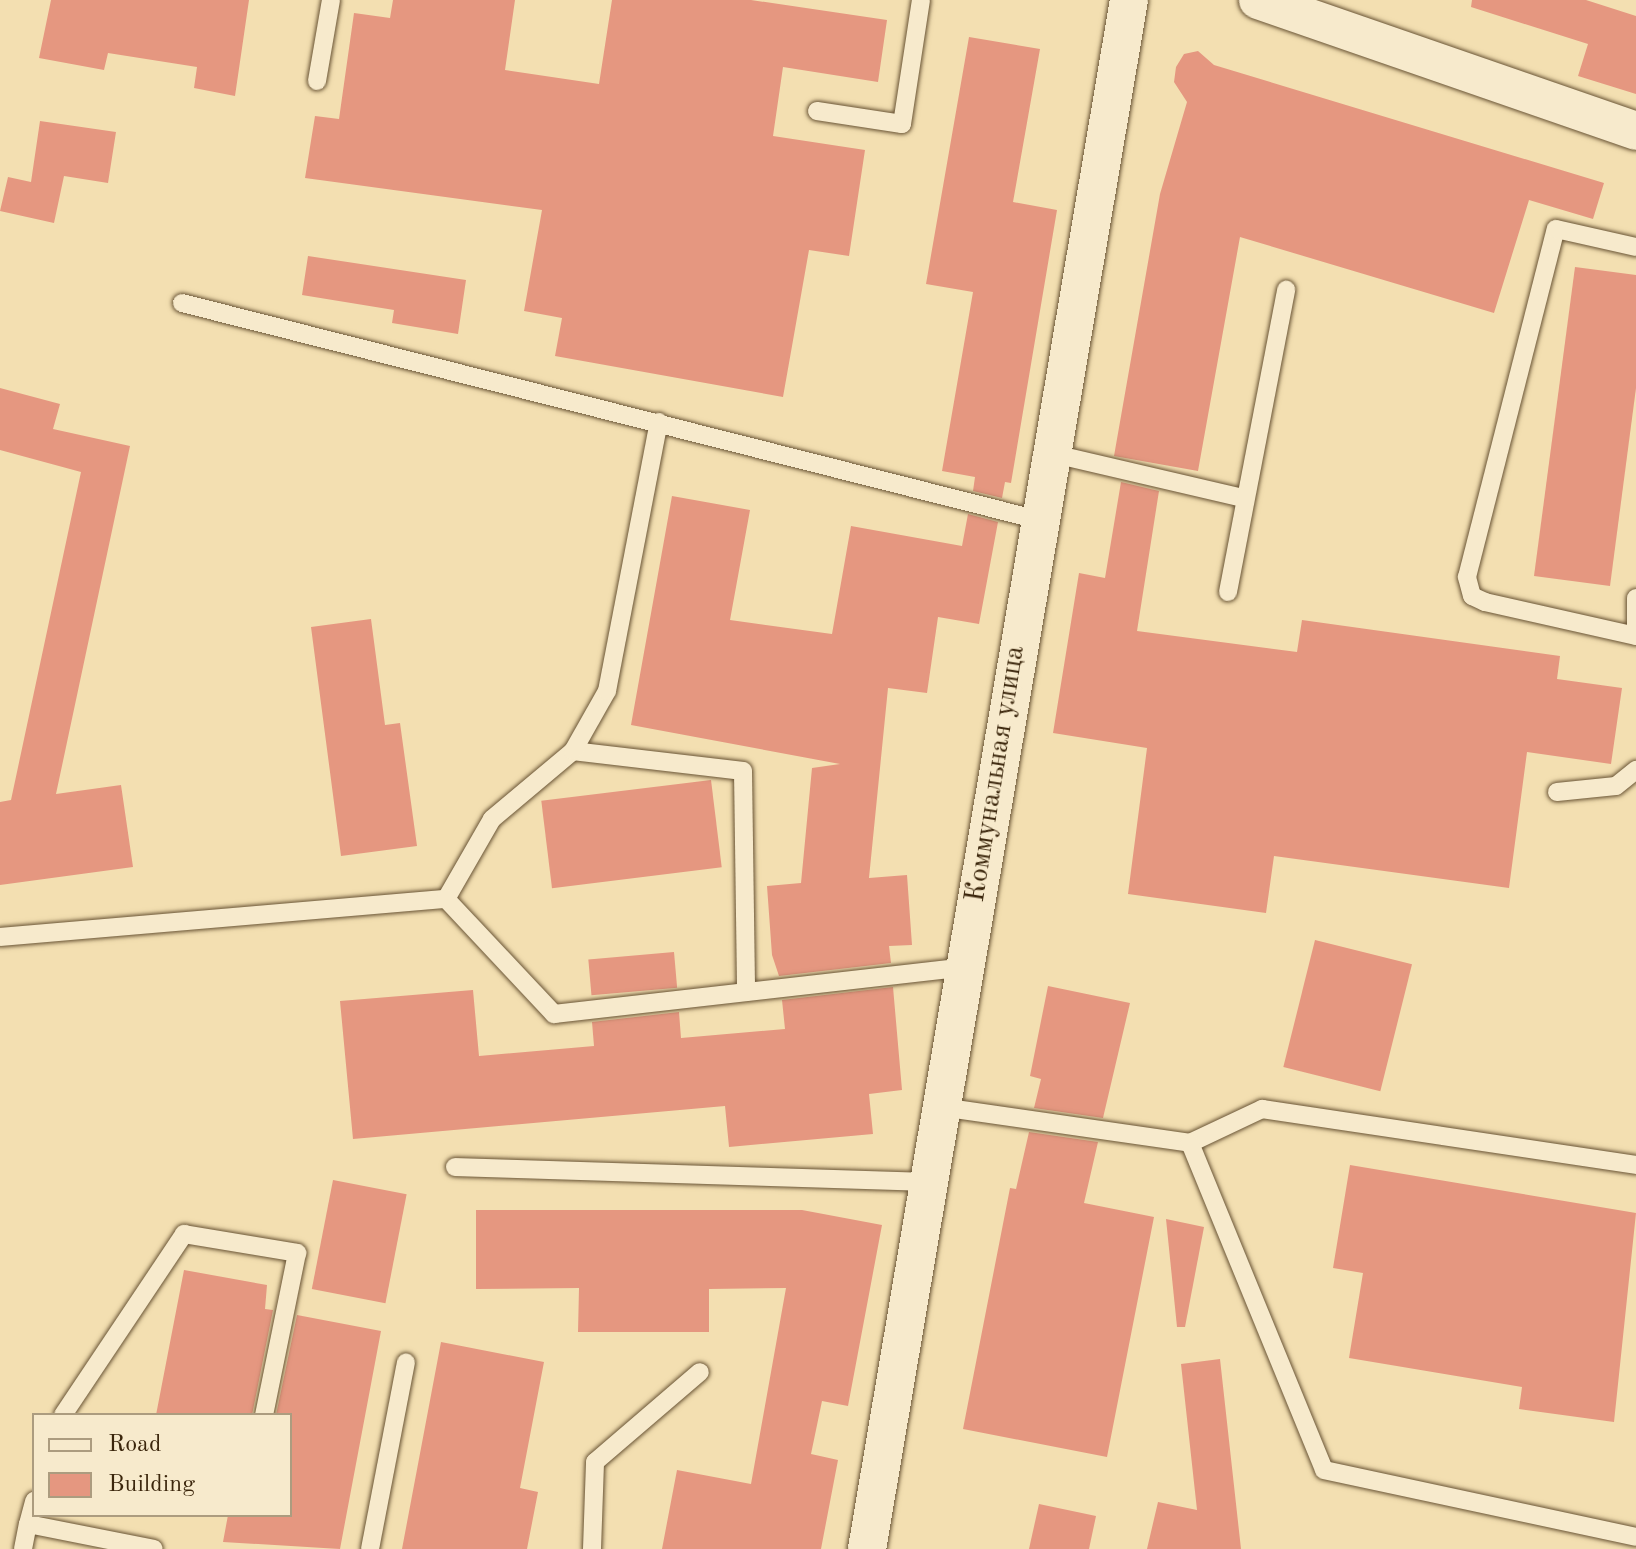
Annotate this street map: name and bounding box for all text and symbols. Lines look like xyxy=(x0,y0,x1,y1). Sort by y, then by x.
street label: Коммунальная улица xyxy=(959,643,1033,905)
legend xyxy=(32,1413,292,1517)
text: Road xyxy=(108,1433,161,1457)
text: Building xyxy=(108,1473,195,1497)

